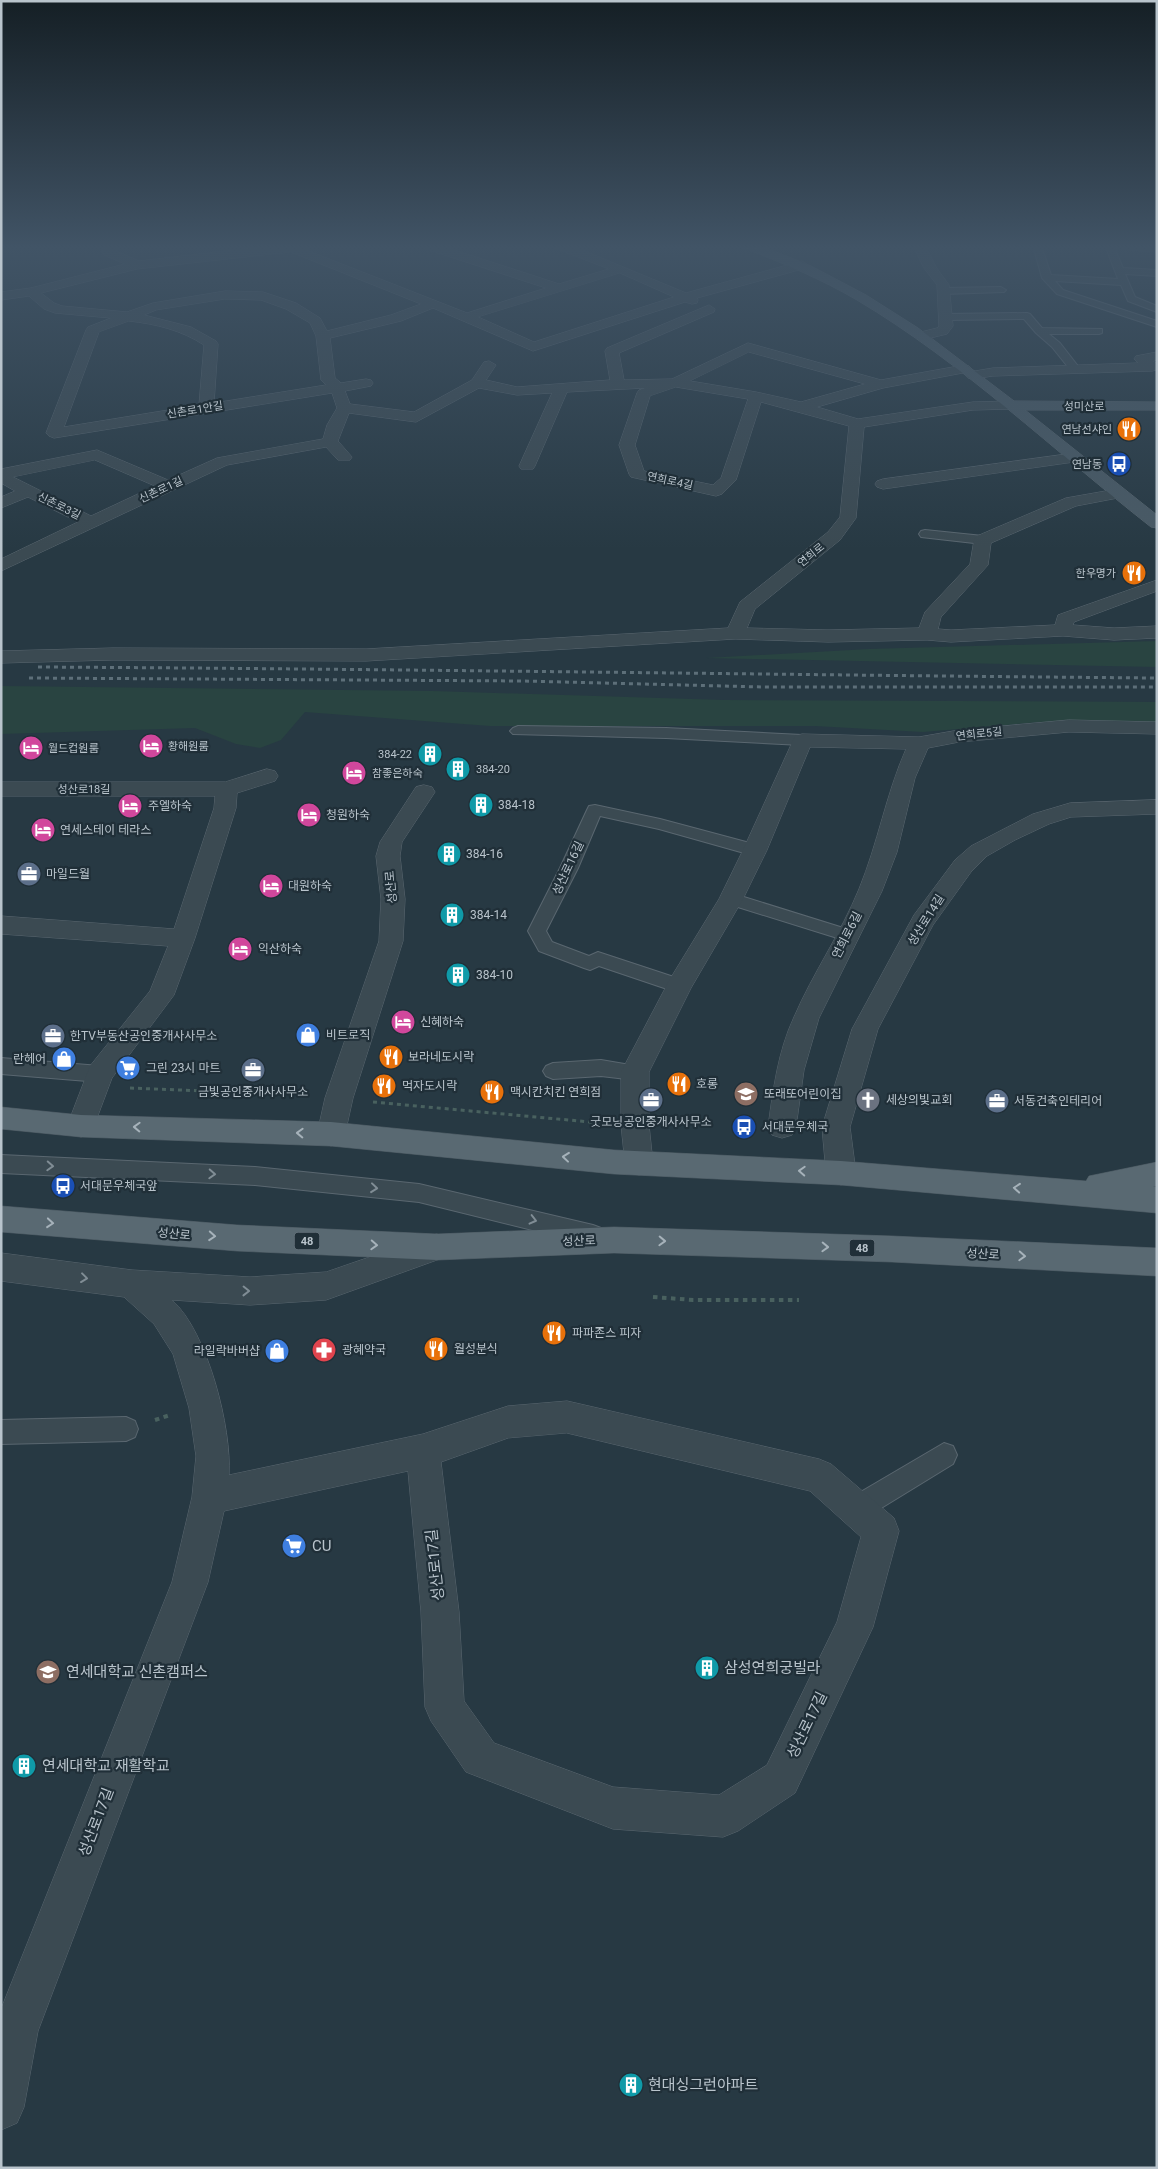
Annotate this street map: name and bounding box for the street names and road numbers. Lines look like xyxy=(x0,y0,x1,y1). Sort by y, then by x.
street label: 신촌로1안길 xyxy=(166,399,224,421)
street label: 성미산로 xyxy=(1064,400,1104,413)
street label: 연희로4길 xyxy=(646,470,694,492)
street label: 신촌로1길 xyxy=(137,474,185,506)
street label: 신촌로3길 xyxy=(35,490,83,522)
street label: 연희로 xyxy=(795,540,827,570)
street label: 연희로5길 xyxy=(955,725,1003,743)
street label: 성산로18길 xyxy=(58,783,110,796)
street label: 성산로16길 xyxy=(549,839,587,897)
street label: 성산로 xyxy=(383,870,399,904)
street label: 성산로14길 xyxy=(905,892,947,948)
street label: 연희로6길 xyxy=(829,909,865,961)
street label: 성산로 xyxy=(157,1226,191,1242)
road number: 48 xyxy=(294,1232,320,1250)
street label: 성산로 xyxy=(562,1233,596,1249)
road number: 48 xyxy=(850,1240,874,1256)
street label: 성산로 xyxy=(966,1246,1000,1262)
street label: 성산로17길 xyxy=(422,1528,448,1602)
street label: 성산로17길 xyxy=(783,1689,831,1761)
street label: 성산로17길 xyxy=(75,1785,117,1859)

